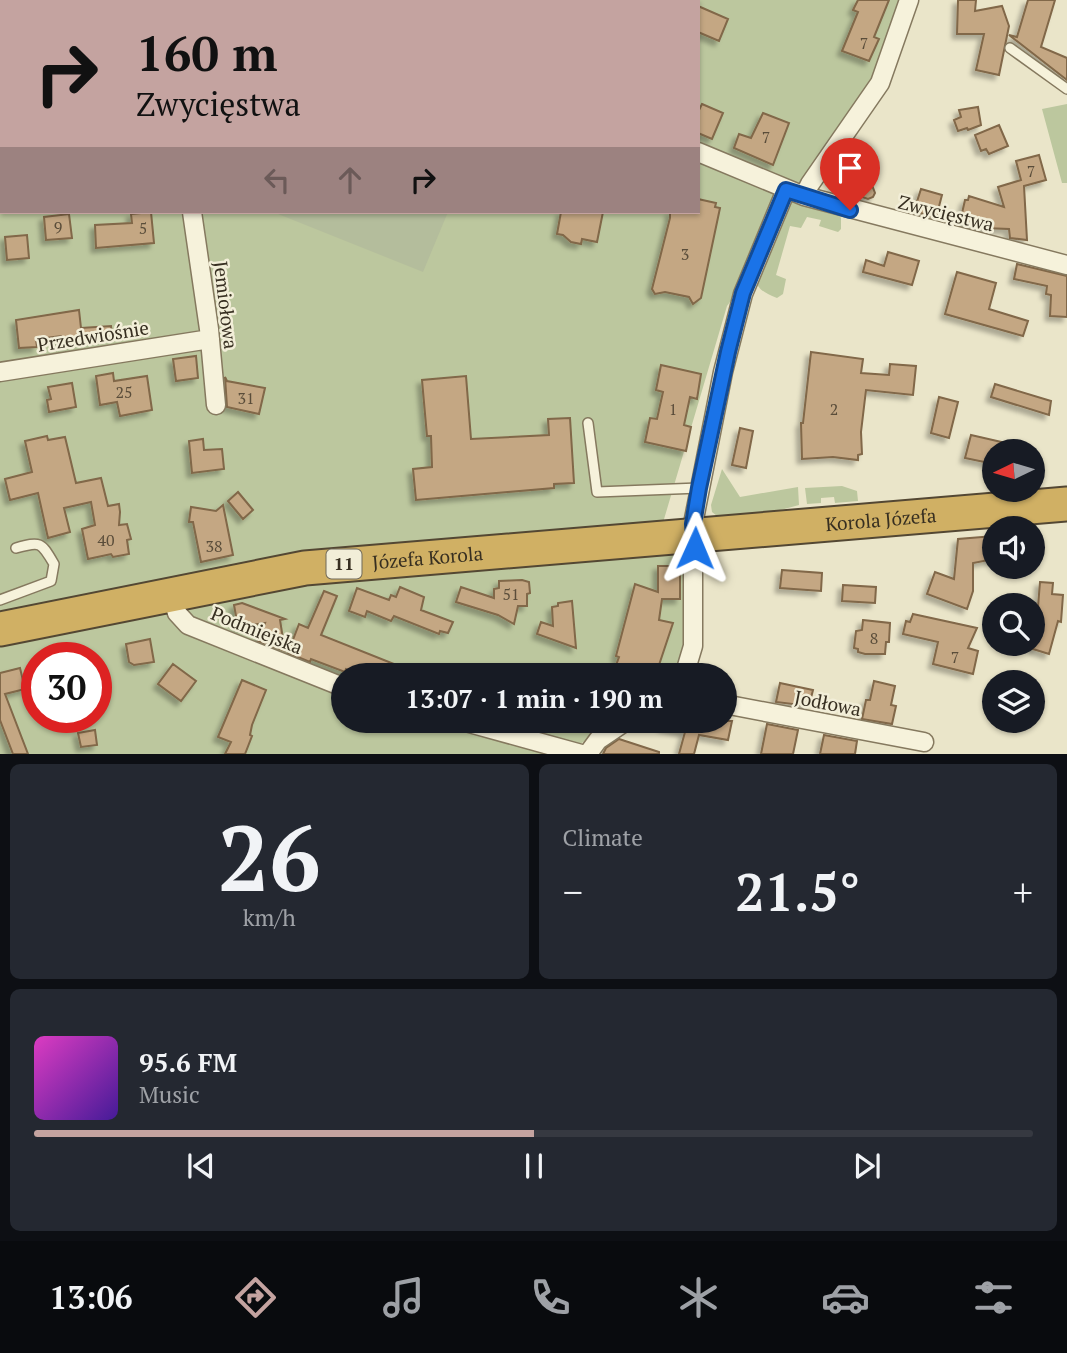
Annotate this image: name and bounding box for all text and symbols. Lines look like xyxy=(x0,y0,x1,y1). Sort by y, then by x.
text: 160 m xyxy=(136,20,278,85)
icon: right xyxy=(21,28,112,119)
house number: 7 xyxy=(860,32,868,54)
text: Zwycięstwa xyxy=(136,83,301,125)
house number: 7 xyxy=(762,126,770,148)
pin xyxy=(820,138,880,210)
icon: arrive xyxy=(831,149,869,187)
house number: 7 xyxy=(1027,160,1035,182)
icon: left xyxy=(258,161,296,199)
icon: ahead xyxy=(331,161,369,199)
icon: right xyxy=(404,161,442,199)
street label: Zwycięstwa xyxy=(896,189,997,237)
house number: 9 xyxy=(54,216,62,238)
house number: 5 xyxy=(139,217,147,239)
house number: 3 xyxy=(681,243,689,265)
street label: Jemiołowa xyxy=(209,259,244,351)
street label: Przedwiośnie xyxy=(35,314,150,357)
house number: 25 xyxy=(115,381,133,403)
house number: 31 xyxy=(237,387,255,409)
house number: 1 xyxy=(669,398,677,420)
house number: 2 xyxy=(830,398,838,420)
north arrow xyxy=(982,439,1045,502)
map controls xyxy=(982,439,1045,733)
street label: Korola Józefa xyxy=(824,502,938,536)
position arrow xyxy=(658,511,732,585)
button: sound xyxy=(982,516,1045,579)
house number: 40 xyxy=(97,529,115,551)
house number: 38 xyxy=(205,535,223,557)
street label: Józefa Korola xyxy=(371,540,484,574)
road number: 11 xyxy=(326,550,362,578)
house number: 51 xyxy=(502,583,520,605)
button: search xyxy=(982,593,1045,656)
street label: Podmiejska xyxy=(208,600,307,659)
house number: 8 xyxy=(870,627,878,649)
speed limit sign: 30 xyxy=(21,642,112,733)
house number: 7 xyxy=(951,646,959,668)
button: layers xyxy=(982,670,1045,733)
text: 13:07 · 1 min · 190 m xyxy=(405,681,663,715)
street label: Jodłowa xyxy=(793,684,864,721)
text: 26 xyxy=(218,796,321,917)
text: Climate xyxy=(563,822,643,853)
text: 21.5° xyxy=(735,857,860,926)
text: − xyxy=(563,867,583,917)
text: + xyxy=(1013,867,1033,917)
text: km/h xyxy=(243,902,296,933)
text: 95.6 FM xyxy=(139,1045,237,1079)
text: Music xyxy=(139,1079,200,1110)
icon: previous xyxy=(182,1147,220,1185)
icon: pause xyxy=(515,1147,553,1185)
icon: next xyxy=(848,1147,886,1185)
icon: directions xyxy=(231,1273,280,1322)
icon: music xyxy=(379,1273,428,1322)
icon: phone xyxy=(526,1273,575,1322)
icon: climate xyxy=(674,1273,723,1322)
icon: car xyxy=(821,1273,870,1322)
icon: filters xyxy=(969,1273,1018,1322)
text: 13:06 xyxy=(49,1276,133,1318)

